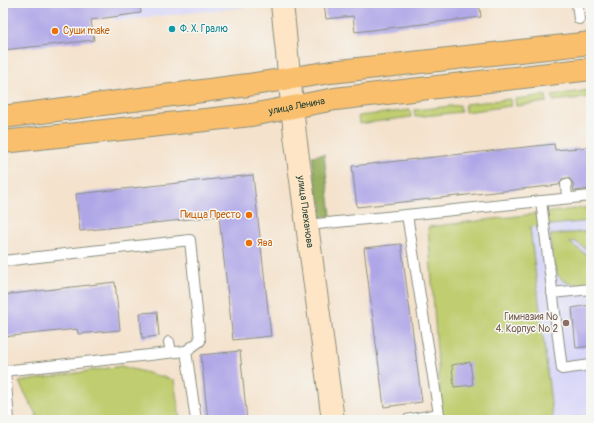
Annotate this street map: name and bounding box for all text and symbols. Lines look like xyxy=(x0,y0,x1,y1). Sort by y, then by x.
place label: Ф. Х. Гралю xyxy=(180,23,228,35)
marker: Ф. Х. Гралю xyxy=(167,24,177,34)
place label: Суши make xyxy=(63,25,110,37)
marker: Суши make xyxy=(50,26,60,36)
street label: улица Ленина xyxy=(267,95,326,118)
street label: улица Плеханова xyxy=(294,174,316,249)
place label: Пицца Престо xyxy=(180,209,242,221)
marker: Пицца Престо xyxy=(244,210,254,220)
place label: Ява xyxy=(257,237,273,249)
marker: Ява xyxy=(244,238,254,248)
place label: Гимназия № 4. Корпус № 2 xyxy=(496,311,558,335)
marker: Гимназия № 4. Корпус № 2 xyxy=(561,318,571,328)

